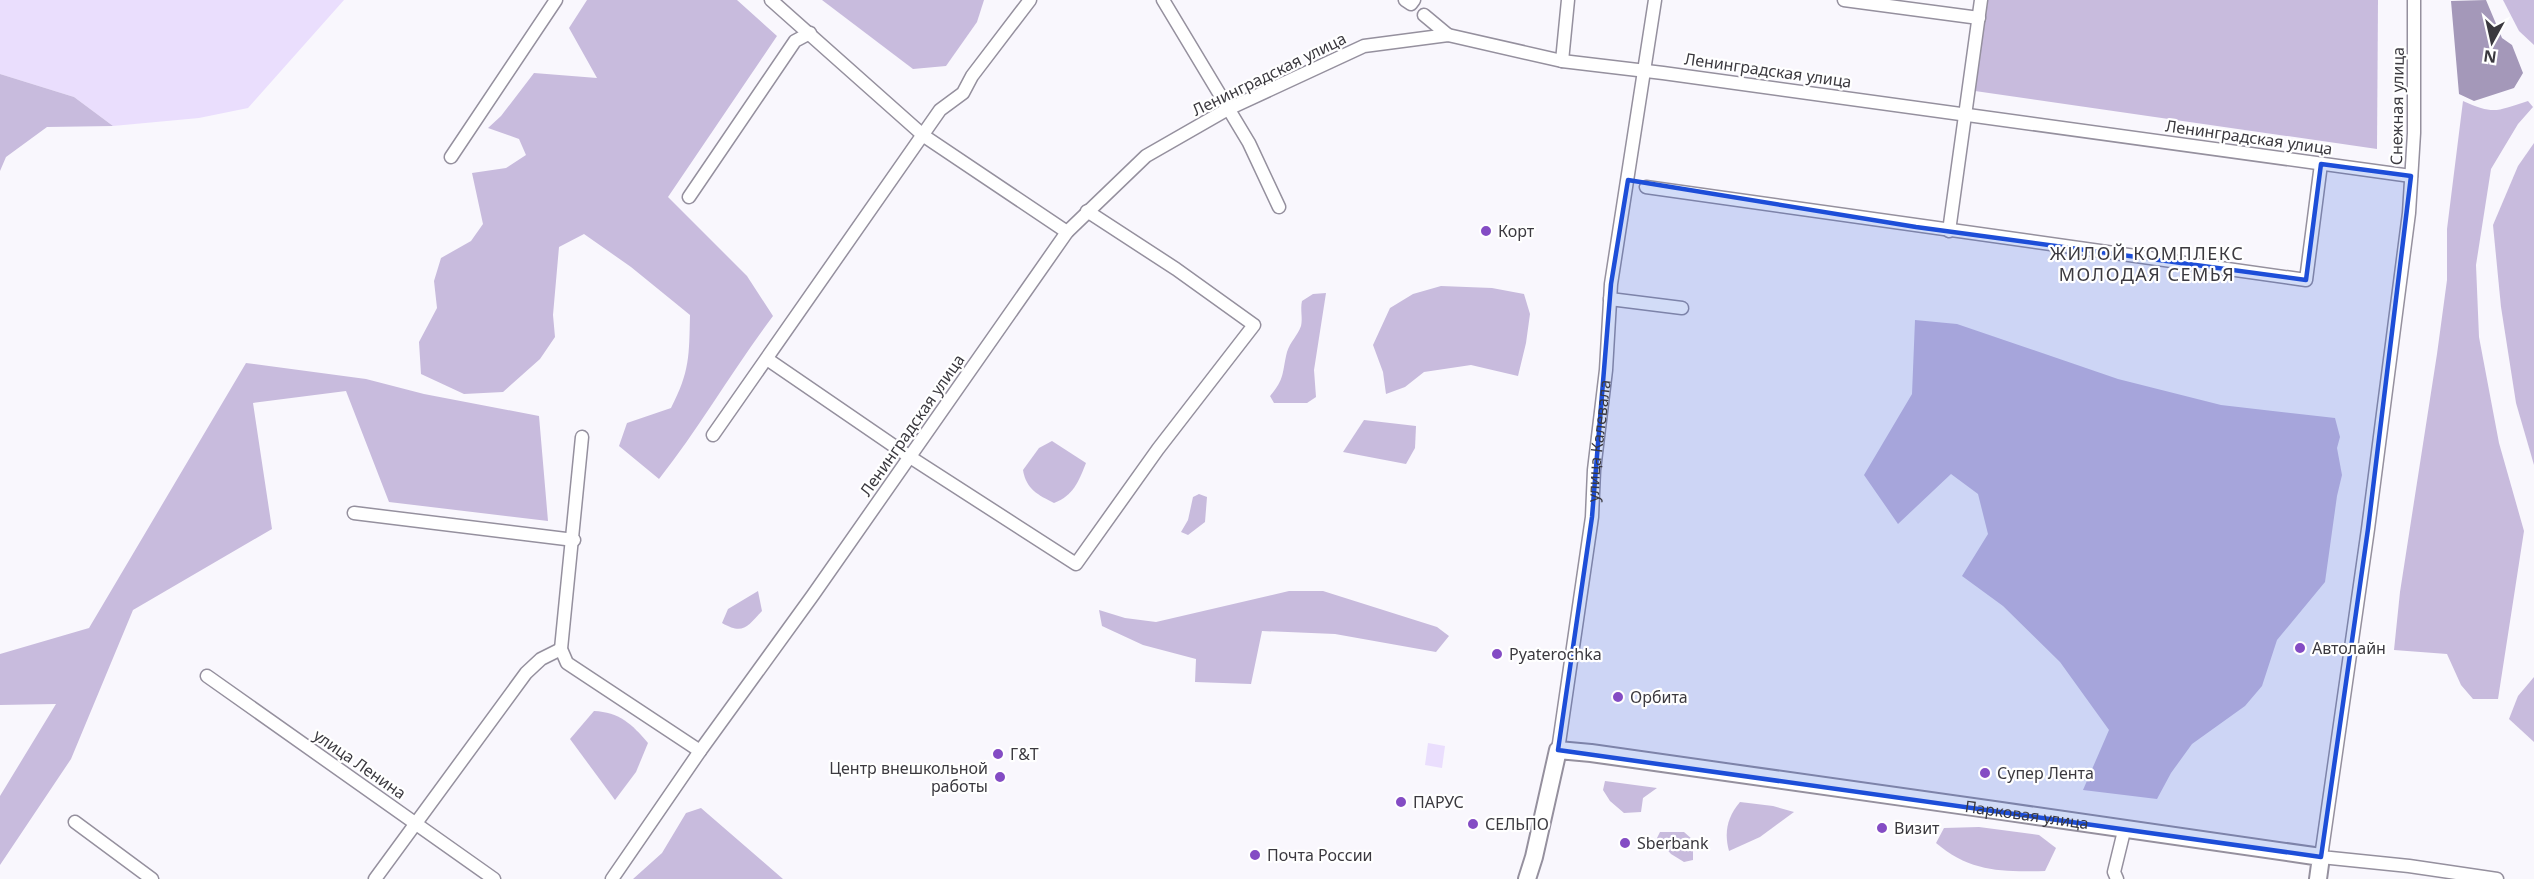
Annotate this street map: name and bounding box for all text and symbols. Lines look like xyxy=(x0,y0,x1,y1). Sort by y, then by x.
north arrow xyxy=(2462,12,2522,72)
street label: Ленинградская улица xyxy=(1188,27,1350,121)
text: N xyxy=(2482,45,2498,69)
street label: Ленинградская улица xyxy=(1683,47,1853,93)
street label: Снежная улица xyxy=(2385,47,2409,165)
street label: Ленинградская улица xyxy=(2164,114,2334,160)
place label: Корт xyxy=(1498,220,1535,242)
marker: Корт xyxy=(1479,224,1493,238)
district label: ЖИЛОЙ КОМПЛЕКС МОЛОДАЯ СЕМЬЯ xyxy=(2050,241,2244,286)
street label: Ленинградская улица xyxy=(855,350,969,500)
street label: улица Калевала xyxy=(1582,378,1616,502)
place label: Автолайн xyxy=(2312,637,2386,659)
marker: Автолайн xyxy=(2293,641,2307,655)
place label: Pyaterochka xyxy=(1509,643,1602,665)
marker: Pyaterochka xyxy=(1490,647,1504,661)
place label: Орбита xyxy=(1630,686,1688,708)
marker: Орбита xyxy=(1611,690,1625,704)
street label: улица Ленина xyxy=(309,724,411,804)
place label: Г&Т xyxy=(1010,743,1039,765)
marker: Г&Т xyxy=(991,747,1005,761)
place label: Центр внешкольной работы xyxy=(829,757,988,797)
place label: Супер Лента xyxy=(1997,762,2094,784)
marker: Супер Лента xyxy=(1978,766,1992,780)
marker: Центр внешкольной работы xyxy=(993,770,1007,784)
place label: ПАРУС xyxy=(1413,791,1464,813)
marker: ПАРУС xyxy=(1394,795,1408,809)
street label: Парковая улица xyxy=(1963,795,2090,834)
place label: СЕЛЬПО xyxy=(1485,813,1549,835)
marker: СЕЛЬПО xyxy=(1466,817,1480,831)
place label: Визит xyxy=(1894,817,1940,839)
marker: Визит xyxy=(1875,821,1889,835)
place label: Sberbank xyxy=(1637,832,1709,854)
marker: Sberbank xyxy=(1618,836,1632,850)
place label: Почта России xyxy=(1267,844,1373,866)
marker: Почта России xyxy=(1248,848,1262,862)

